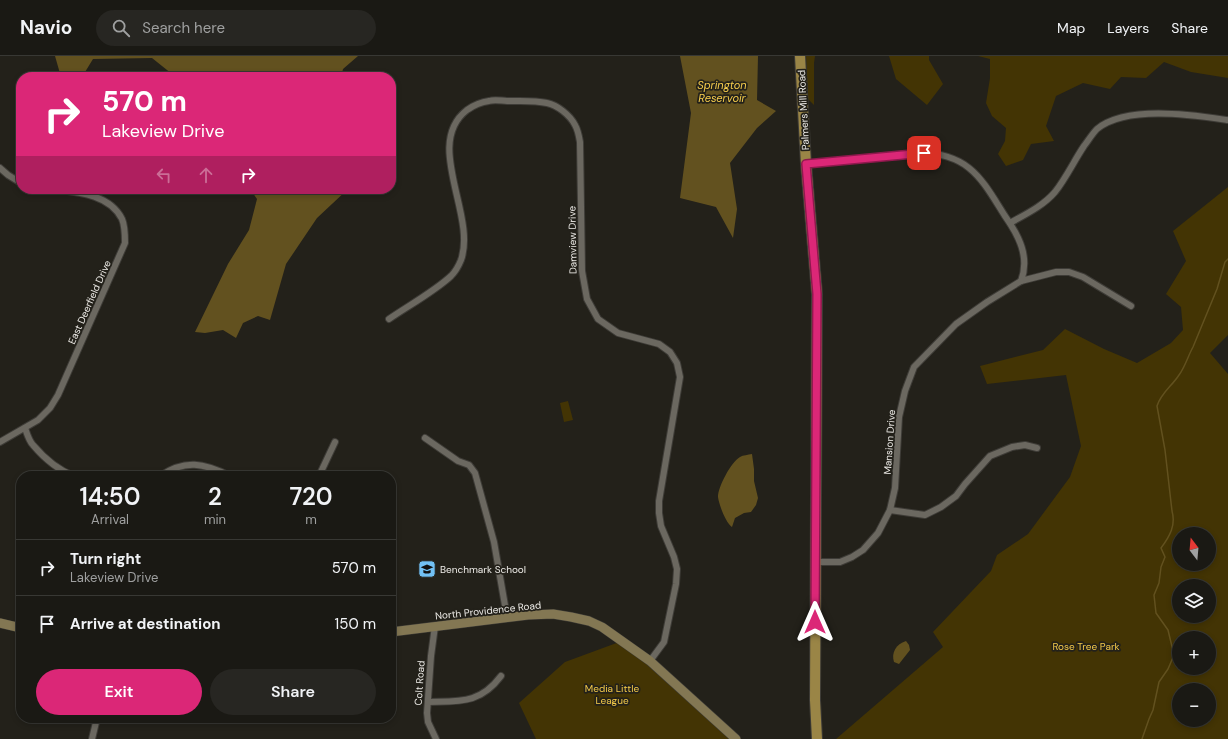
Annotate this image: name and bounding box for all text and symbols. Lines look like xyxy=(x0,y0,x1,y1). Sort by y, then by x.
search box xyxy=(96,10,376,46)
text: Navio xyxy=(20,15,72,40)
icon: search xyxy=(110,17,132,39)
text: Search here xyxy=(142,18,225,38)
text: Map xyxy=(1057,19,1085,37)
text: Layers xyxy=(1107,19,1149,37)
text: Share xyxy=(1171,19,1208,37)
street label: Palmers Mill Road xyxy=(795,69,812,150)
water label: Springton Reservoir xyxy=(697,78,747,105)
text: 570 m xyxy=(102,83,187,120)
icon: right xyxy=(36,88,88,140)
text: Lakeview Drive xyxy=(102,119,224,143)
pin xyxy=(907,136,941,170)
icon: arrive xyxy=(913,142,935,164)
icon: left xyxy=(153,164,175,186)
icon: ahead xyxy=(195,164,217,186)
icon: right xyxy=(237,164,259,186)
street label: Damview Drive xyxy=(565,205,580,274)
street label: East Deerfield Drive xyxy=(65,258,114,346)
street label: Mansion Drive xyxy=(881,409,898,475)
text: 14:50 xyxy=(79,481,140,512)
text: 2 xyxy=(208,481,222,512)
text: 720 xyxy=(290,481,333,512)
text: Arrival xyxy=(91,511,129,528)
text: min xyxy=(204,511,226,528)
text: m xyxy=(305,511,317,528)
north arrow xyxy=(1172,527,1216,571)
map controls xyxy=(1172,527,1216,727)
text: Turn right xyxy=(70,549,141,569)
icon: right xyxy=(36,557,58,579)
text: 570 m xyxy=(332,558,376,578)
school or university icon: Benchmark School xyxy=(417,559,437,579)
place label: Benchmark School xyxy=(440,563,526,576)
text: Lakeview Drive xyxy=(70,569,158,586)
button: layers xyxy=(1172,579,1216,623)
street label: North Providence Road xyxy=(434,598,542,623)
position arrow xyxy=(794,601,836,643)
icon: arrive xyxy=(36,613,58,635)
text: Arrive at destination xyxy=(70,614,221,634)
text: 150 m xyxy=(335,614,376,634)
button: + xyxy=(1172,631,1216,675)
park label: Rose Tree Park xyxy=(1052,640,1120,653)
street label: Colt Road xyxy=(411,660,428,706)
button: Exit xyxy=(36,669,202,715)
button: Share xyxy=(210,669,376,715)
park label: Media Little League xyxy=(585,682,639,707)
button: − xyxy=(1172,683,1216,727)

